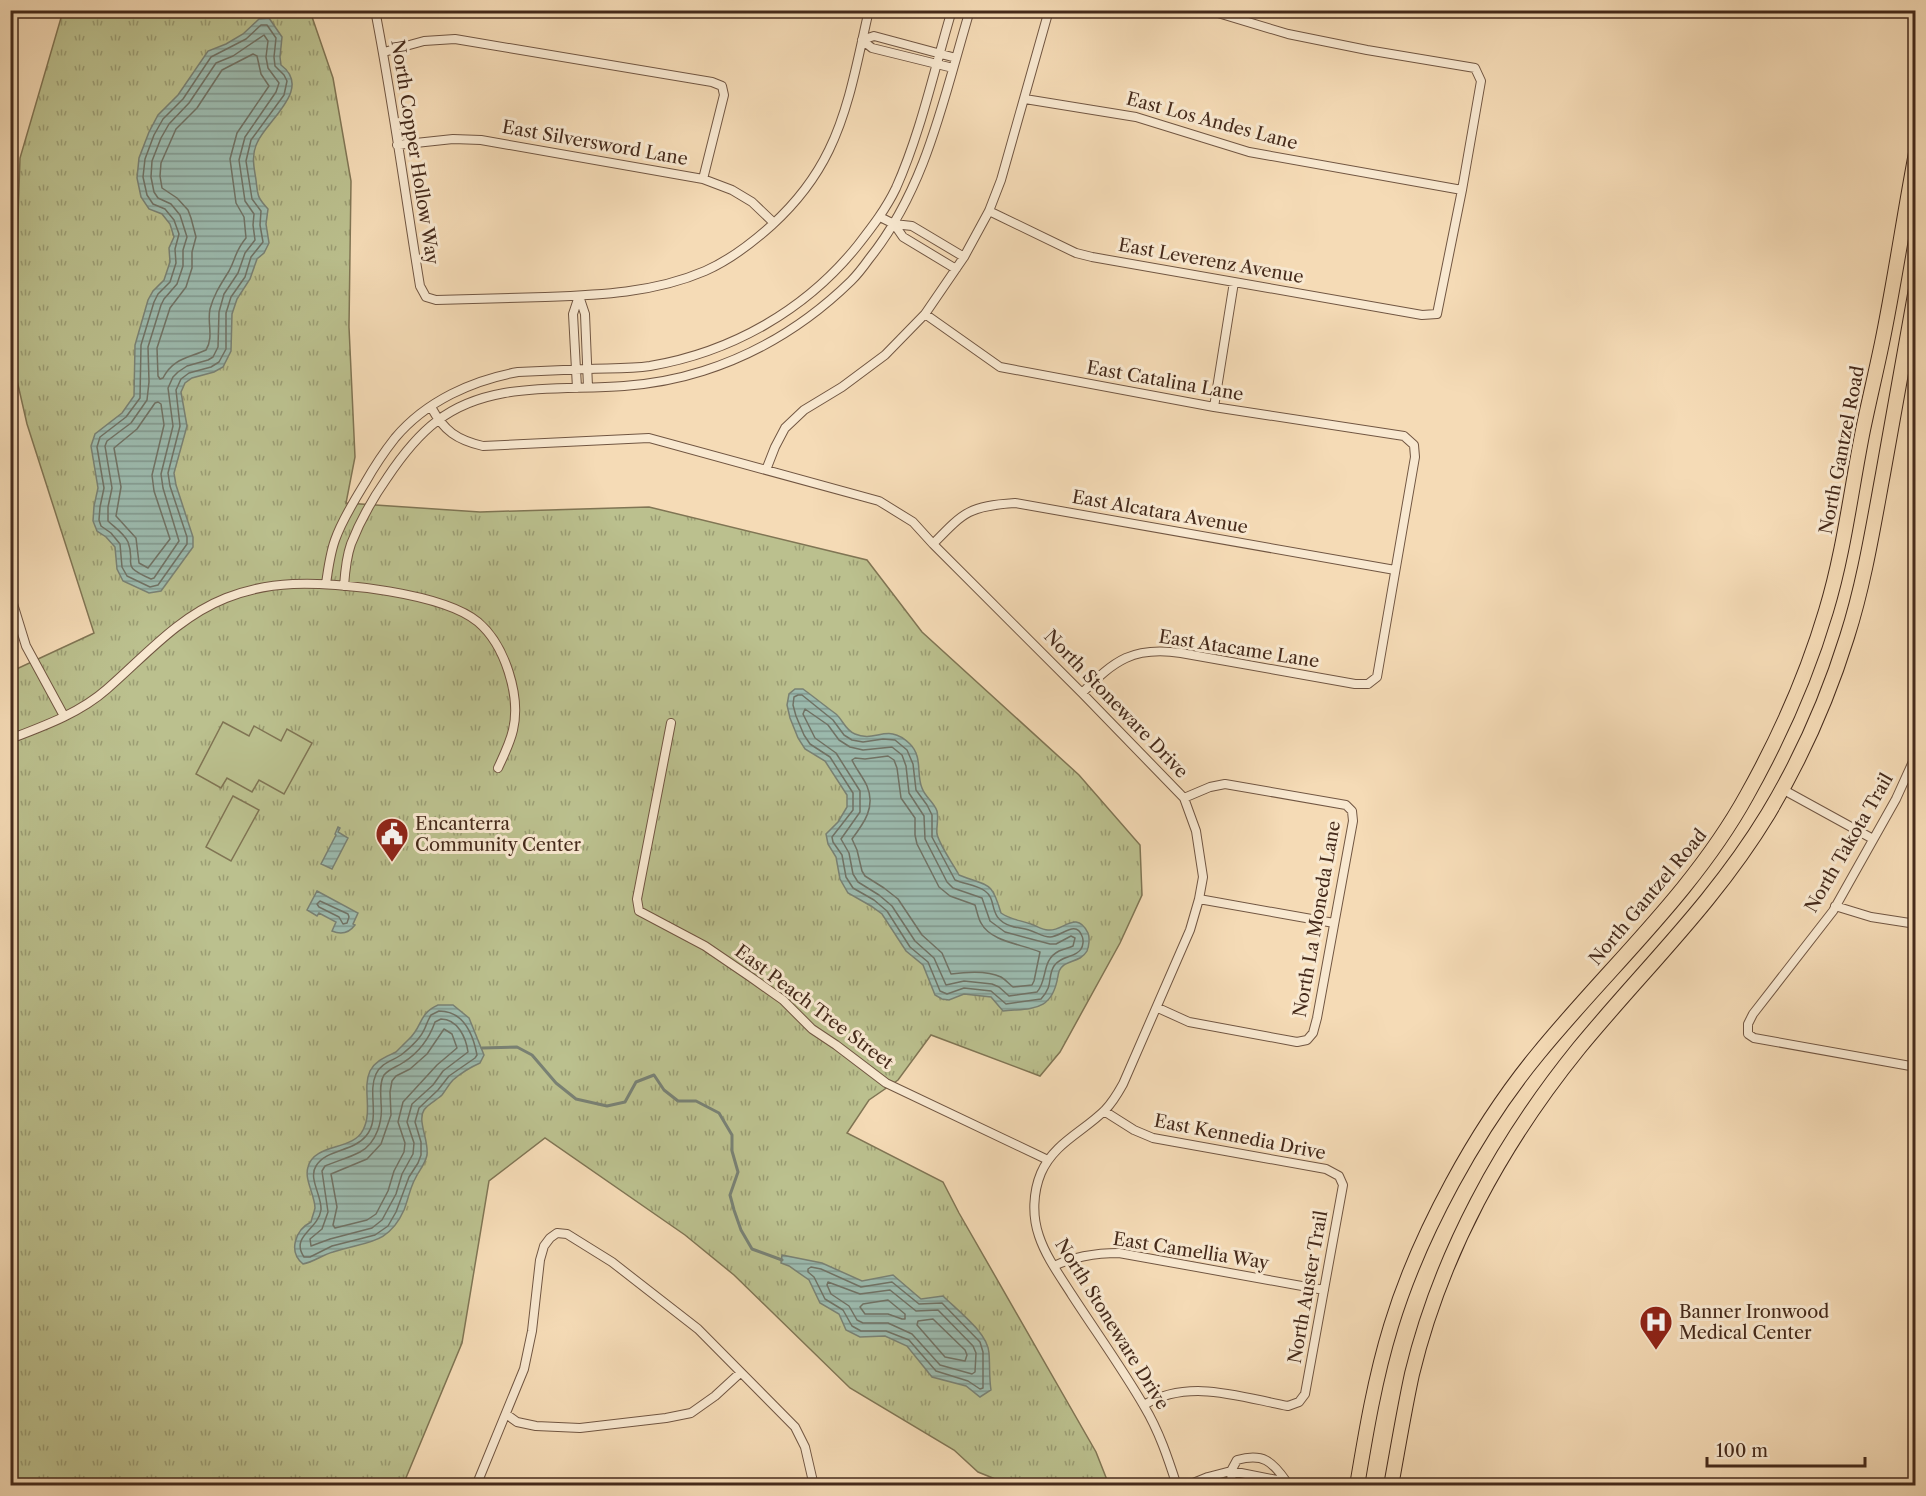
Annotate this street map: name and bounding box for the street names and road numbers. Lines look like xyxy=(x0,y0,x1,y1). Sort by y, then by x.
street label: North Copper Hollow Way xyxy=(386,38,444,267)
street label: East Los Andes Lane xyxy=(1124,88,1300,154)
street label: East Silversword Lane xyxy=(500,116,690,170)
street label: East Leverenz Avenue xyxy=(1117,234,1305,288)
street label: East Catalina Lane xyxy=(1085,356,1245,406)
street label: North Gantzel Road xyxy=(1815,364,1869,536)
street label: East Alcatara Avenue xyxy=(1070,486,1250,538)
street label: North Stoneware Drive xyxy=(1039,625,1193,783)
street label: East Atacame Lane xyxy=(1157,625,1321,673)
street label: North Takota Trail xyxy=(1800,769,1898,917)
street label: North La Moneda Lane xyxy=(1289,819,1345,1019)
street label: North Gantzel Road xyxy=(1585,824,1711,970)
street label: East Peach Tree Street xyxy=(730,940,898,1074)
street label: East Kennedia Drive xyxy=(1152,1110,1328,1164)
street label: North Auster Trail xyxy=(1284,1209,1332,1365)
street label: East Camellia Way xyxy=(1111,1228,1272,1274)
street label: North Stoneware Drive xyxy=(1050,1234,1174,1414)

